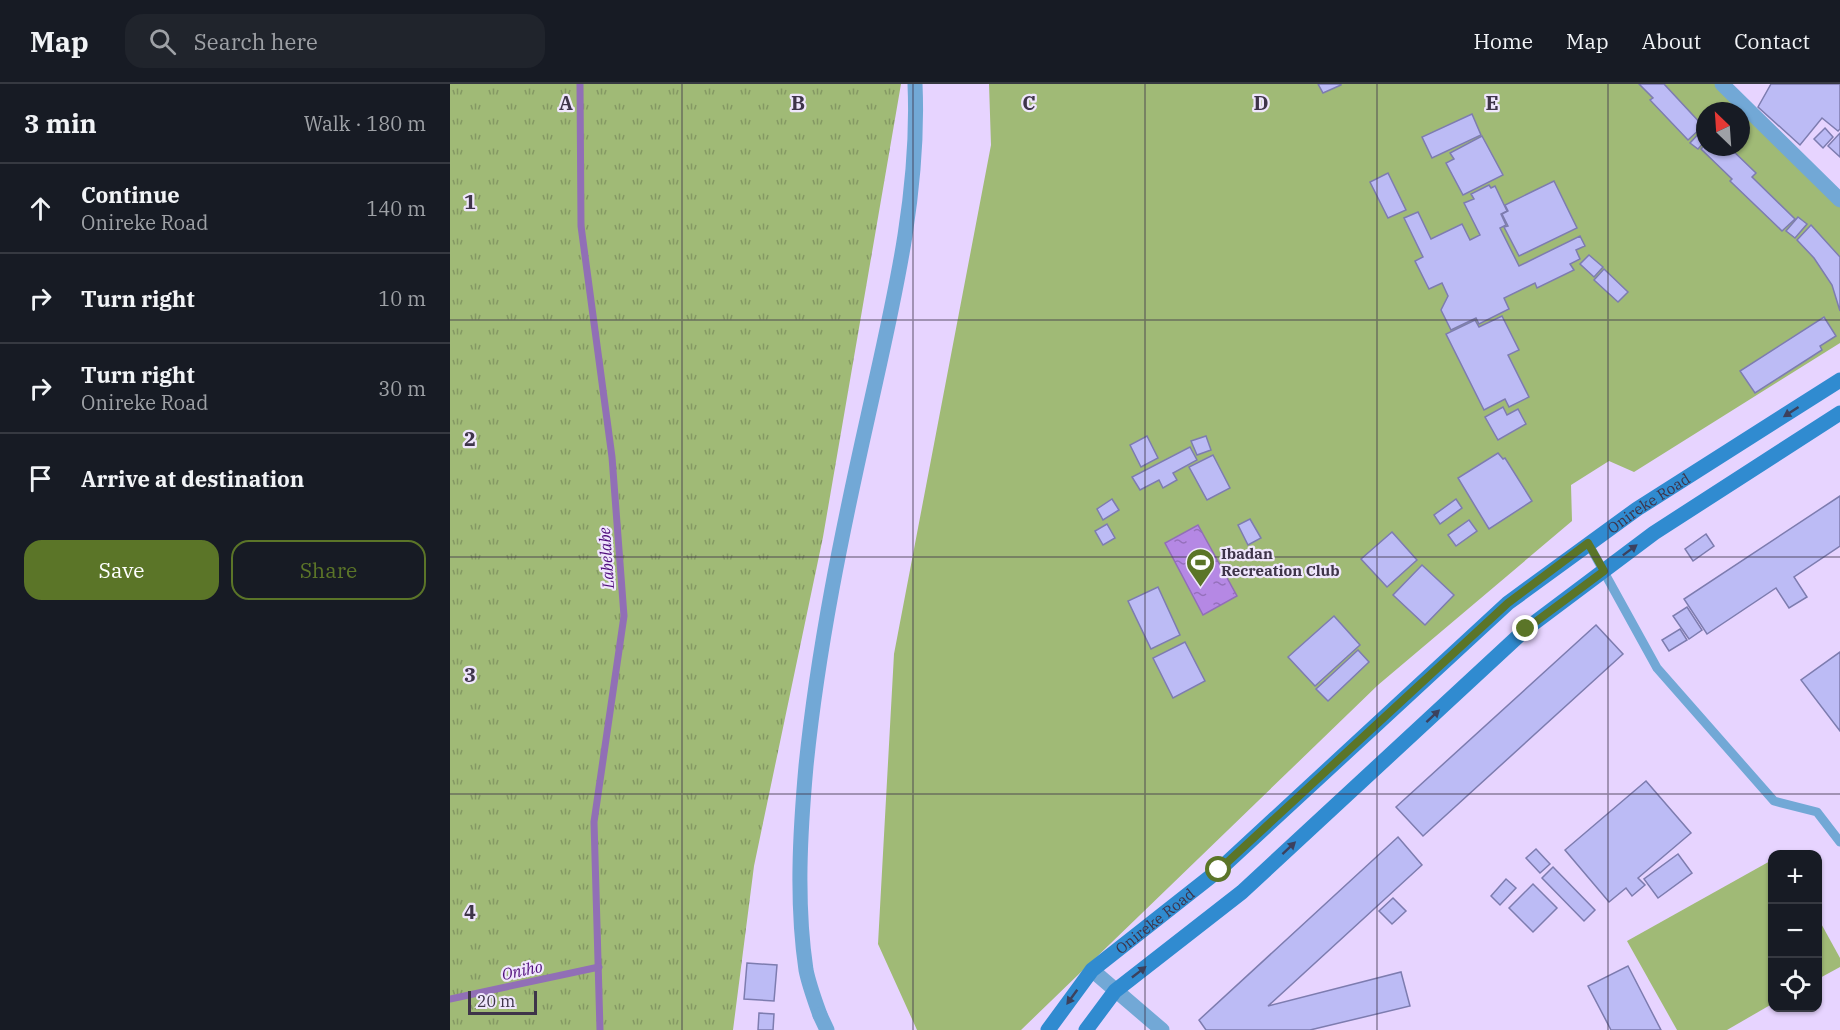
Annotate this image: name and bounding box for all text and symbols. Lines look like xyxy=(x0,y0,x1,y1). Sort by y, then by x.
search box xyxy=(125,14,545,68)
text: Map xyxy=(30,23,89,60)
icon: search xyxy=(146,25,179,58)
text: Search here xyxy=(194,27,318,56)
text: Home xyxy=(1473,27,1533,55)
text: Map xyxy=(1566,27,1609,55)
text: About xyxy=(1642,27,1701,55)
text: Contact xyxy=(1734,27,1810,55)
text: A xyxy=(559,89,573,116)
text: B xyxy=(791,89,805,116)
text: C xyxy=(1022,89,1036,116)
text: D xyxy=(1253,89,1269,116)
text: E xyxy=(1485,89,1499,116)
north arrow xyxy=(1696,102,1750,156)
text: 3 min xyxy=(24,106,97,140)
text: Walk · 180 m xyxy=(304,110,426,137)
text: Continue xyxy=(81,180,180,209)
text: 1 xyxy=(464,188,476,215)
icon: ahead xyxy=(24,192,57,225)
text: 140 m xyxy=(366,195,426,222)
text: Onireke Road xyxy=(81,209,208,236)
icon: right xyxy=(24,282,57,315)
text: Turn right xyxy=(81,284,195,313)
text: 10 m xyxy=(378,285,426,312)
text: Turn right xyxy=(81,360,195,389)
icon: right xyxy=(24,372,57,405)
text: 30 m xyxy=(378,375,426,402)
text: Onireke Road xyxy=(81,389,208,416)
one-way arrow xyxy=(1783,407,1799,418)
text: 2 xyxy=(464,425,476,452)
icon: arrive xyxy=(24,462,57,495)
text: Arrive at destination xyxy=(81,464,304,493)
street label: Onireke Road xyxy=(1603,468,1693,537)
water label: Labelabe xyxy=(594,527,618,590)
button: Save xyxy=(24,540,219,600)
button: Share xyxy=(231,540,426,600)
place label: Ibadan Recreation Club xyxy=(1221,544,1340,580)
one-way arrow xyxy=(1623,545,1638,557)
sports icon: Ibadan Recreation Club xyxy=(1184,546,1216,588)
route end xyxy=(1512,615,1538,641)
text: 3 xyxy=(464,661,476,688)
one-way arrow xyxy=(1425,709,1439,723)
one-way arrow xyxy=(1282,841,1297,855)
map controls xyxy=(1768,850,1822,1012)
button: + xyxy=(1768,850,1822,904)
route start xyxy=(1205,856,1231,882)
street label: Onireke Road xyxy=(1111,884,1198,958)
text: 4 xyxy=(464,898,476,925)
button: − xyxy=(1768,904,1822,958)
water label: Oniho xyxy=(500,956,544,984)
button: locate xyxy=(1768,958,1822,1012)
one-way arrow xyxy=(1131,965,1147,978)
scale bar xyxy=(468,988,537,1016)
one-way arrow xyxy=(1066,988,1078,1004)
text: 20 m xyxy=(477,991,515,1011)

